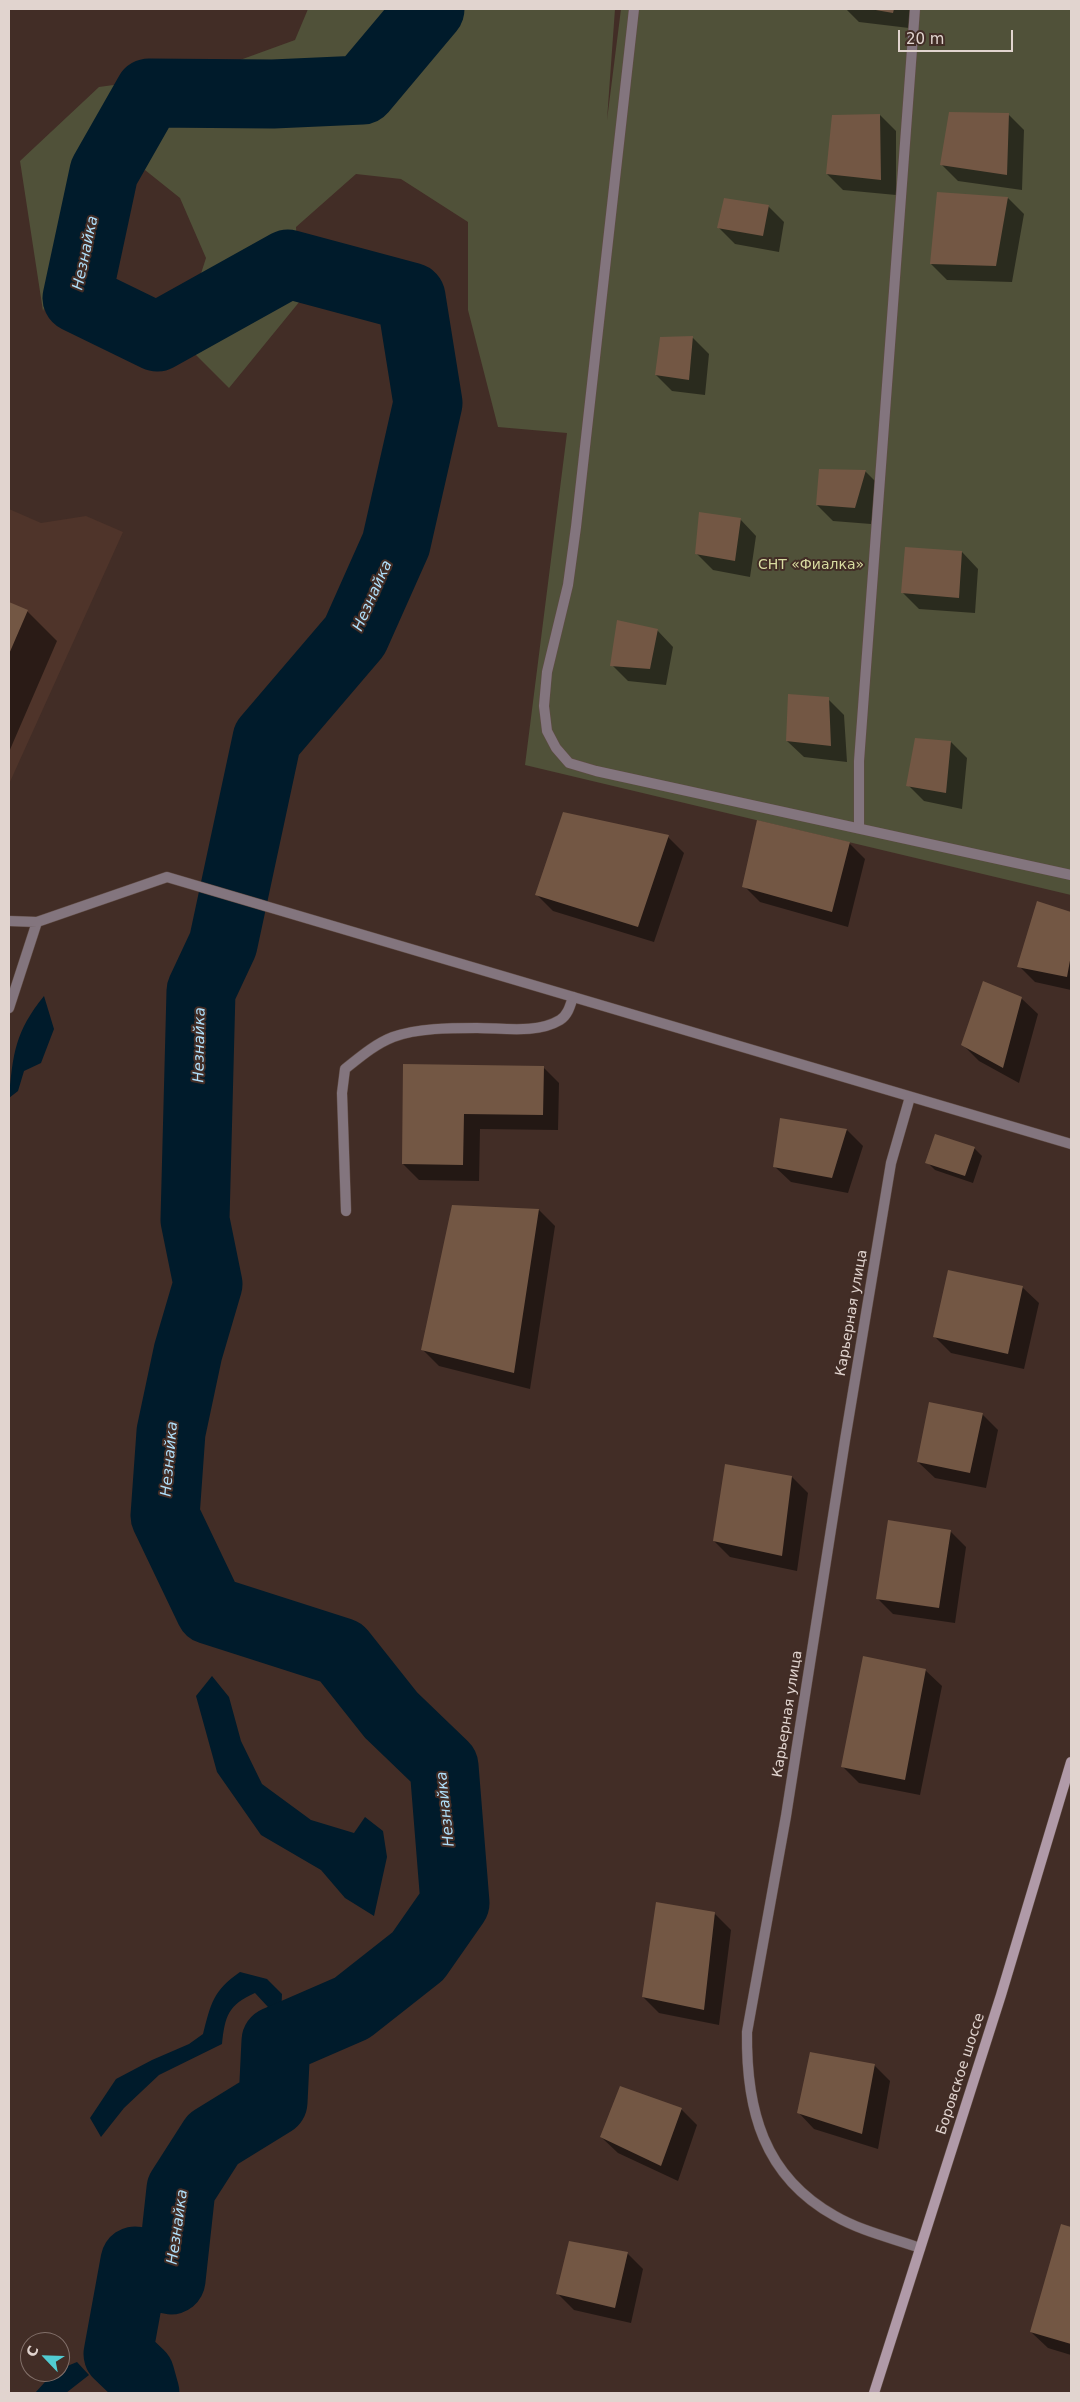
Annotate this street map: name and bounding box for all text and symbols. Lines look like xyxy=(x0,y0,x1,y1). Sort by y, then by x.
scale bar xyxy=(900,20,1015,52)
text: 20 m xyxy=(906,30,944,48)
water label: Незнайка xyxy=(69,214,103,292)
park label: СНТ «Фиалка» xyxy=(758,557,864,573)
water label: Незнайка xyxy=(349,558,397,634)
water label: Незнайка xyxy=(190,1007,210,1083)
street label: Карьерная улица xyxy=(833,1248,871,1378)
water label: Незнайка xyxy=(158,1421,182,1497)
street label: Карьерная улица xyxy=(770,1649,806,1779)
water label: Незнайка xyxy=(433,1771,459,1847)
street label: Боровское шоссе xyxy=(933,2011,989,2137)
water label: Незнайка xyxy=(164,2188,192,2266)
north arrow xyxy=(20,2332,70,2382)
text: С xyxy=(23,2343,42,2359)

